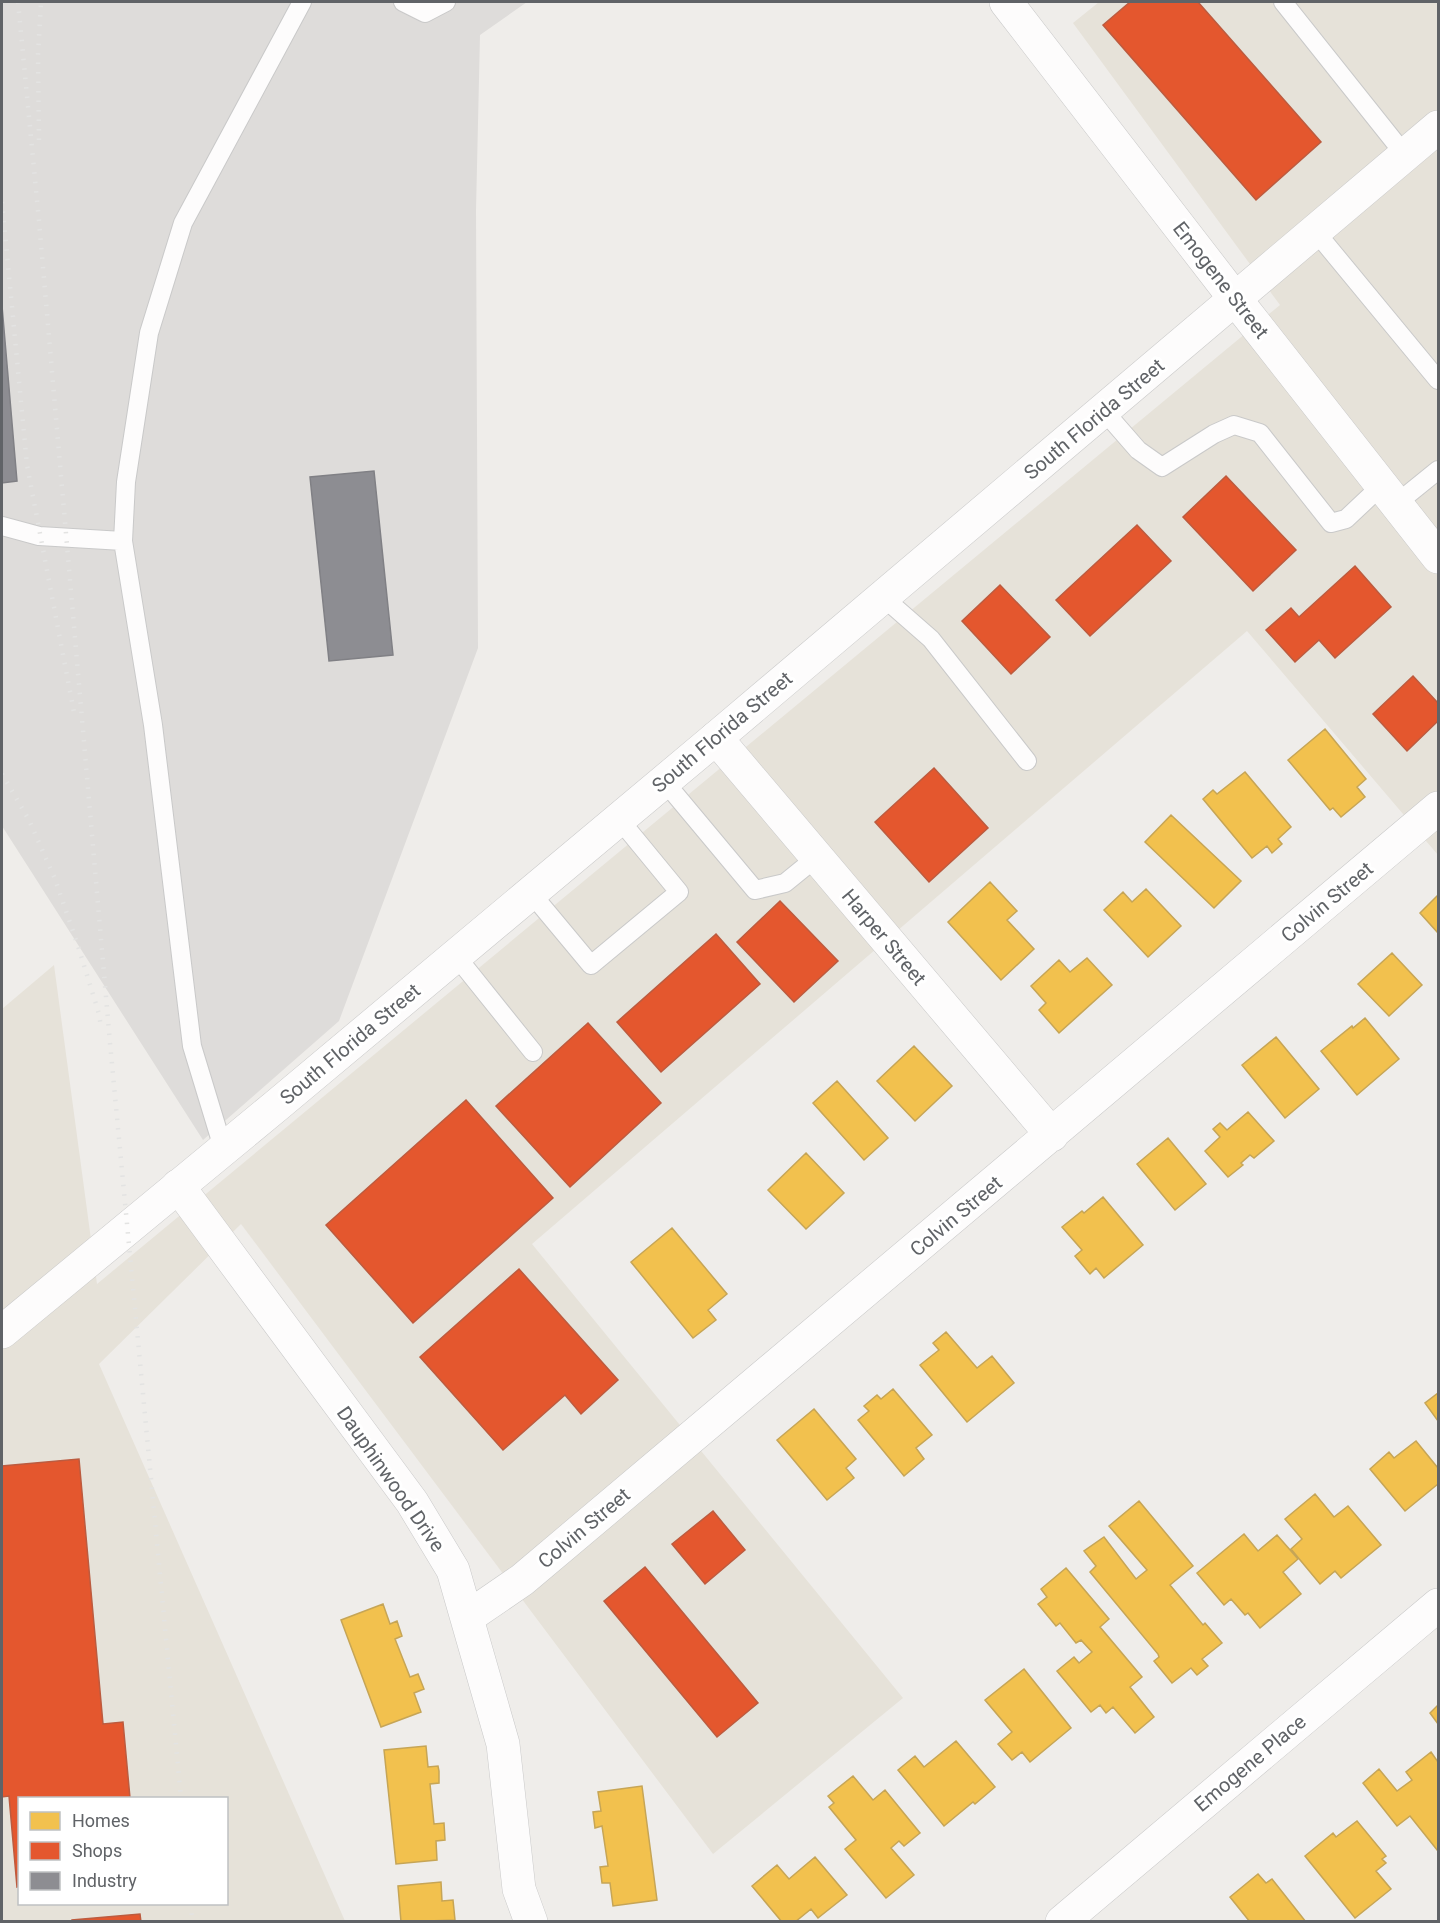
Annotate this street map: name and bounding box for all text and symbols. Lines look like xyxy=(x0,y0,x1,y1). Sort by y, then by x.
street label: Emogene Street xyxy=(1168,217,1274,343)
street label: South Florida Street xyxy=(1019,353,1169,485)
street label: South Florida Street xyxy=(647,666,797,798)
street label: Colvin Street xyxy=(1276,857,1378,947)
street label: Harper Street xyxy=(837,884,931,990)
street label: South Florida Street xyxy=(275,978,425,1110)
street label: Colvin Street xyxy=(905,1171,1007,1261)
street label: Dauphinwood Drive xyxy=(332,1402,450,1556)
street label: Colvin Street xyxy=(533,1483,635,1573)
street label: Emogene Place xyxy=(1189,1709,1311,1817)
legend xyxy=(18,1797,228,1905)
text: Homes xyxy=(72,1810,130,1831)
text: Shops xyxy=(72,1840,122,1861)
text: Industry xyxy=(72,1870,137,1891)

